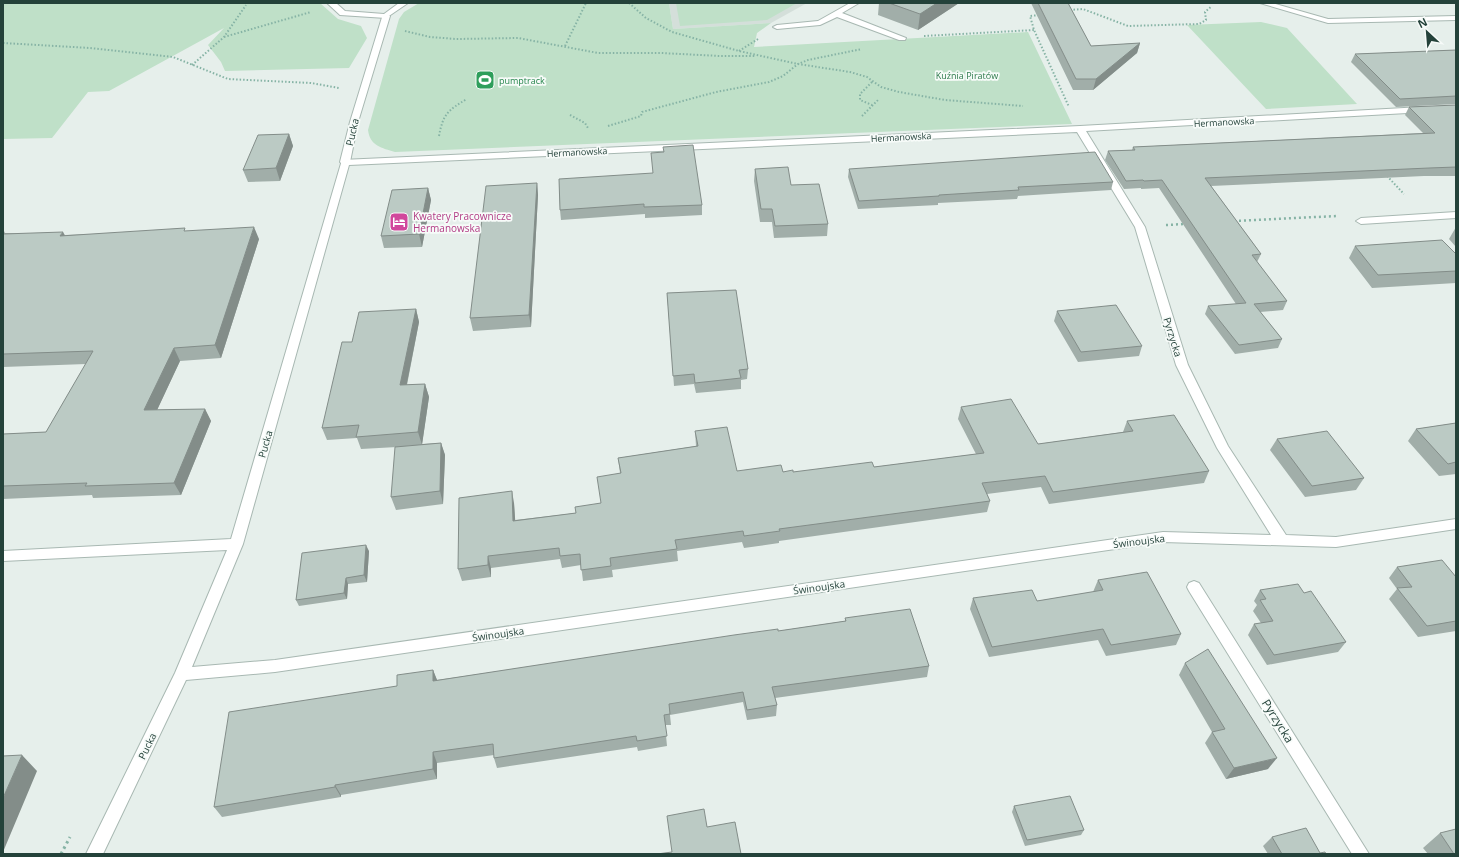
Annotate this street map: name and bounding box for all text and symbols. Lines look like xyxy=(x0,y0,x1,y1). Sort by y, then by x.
north arrow xyxy=(1407,12,1447,52)
text: N xyxy=(1415,14,1430,31)
sports icon: pumptrack xyxy=(474,69,496,91)
park label: Kuźnia Piratów xyxy=(936,69,998,82)
place label: pumptrack xyxy=(499,74,545,87)
street label: Hermanowska xyxy=(1193,114,1255,130)
street label: Pucka xyxy=(342,117,362,147)
street label: Hermanowska xyxy=(870,129,932,145)
street label: Hermanowska xyxy=(546,144,608,160)
place label: Kwatery Pracownicze Hermanowska xyxy=(413,209,512,235)
hotel icon: Kwatery Pracownicze Hermanowska xyxy=(388,211,410,233)
street label: Pyrzycka xyxy=(1160,316,1186,358)
street label: Pucka xyxy=(254,429,276,459)
street label: Świnoujska xyxy=(1112,531,1166,551)
street label: Świnoujska xyxy=(792,576,846,598)
street label: Świnoujska xyxy=(471,623,525,645)
street label: Pyrzycka xyxy=(1258,696,1298,746)
street label: Pucka xyxy=(135,730,159,762)

